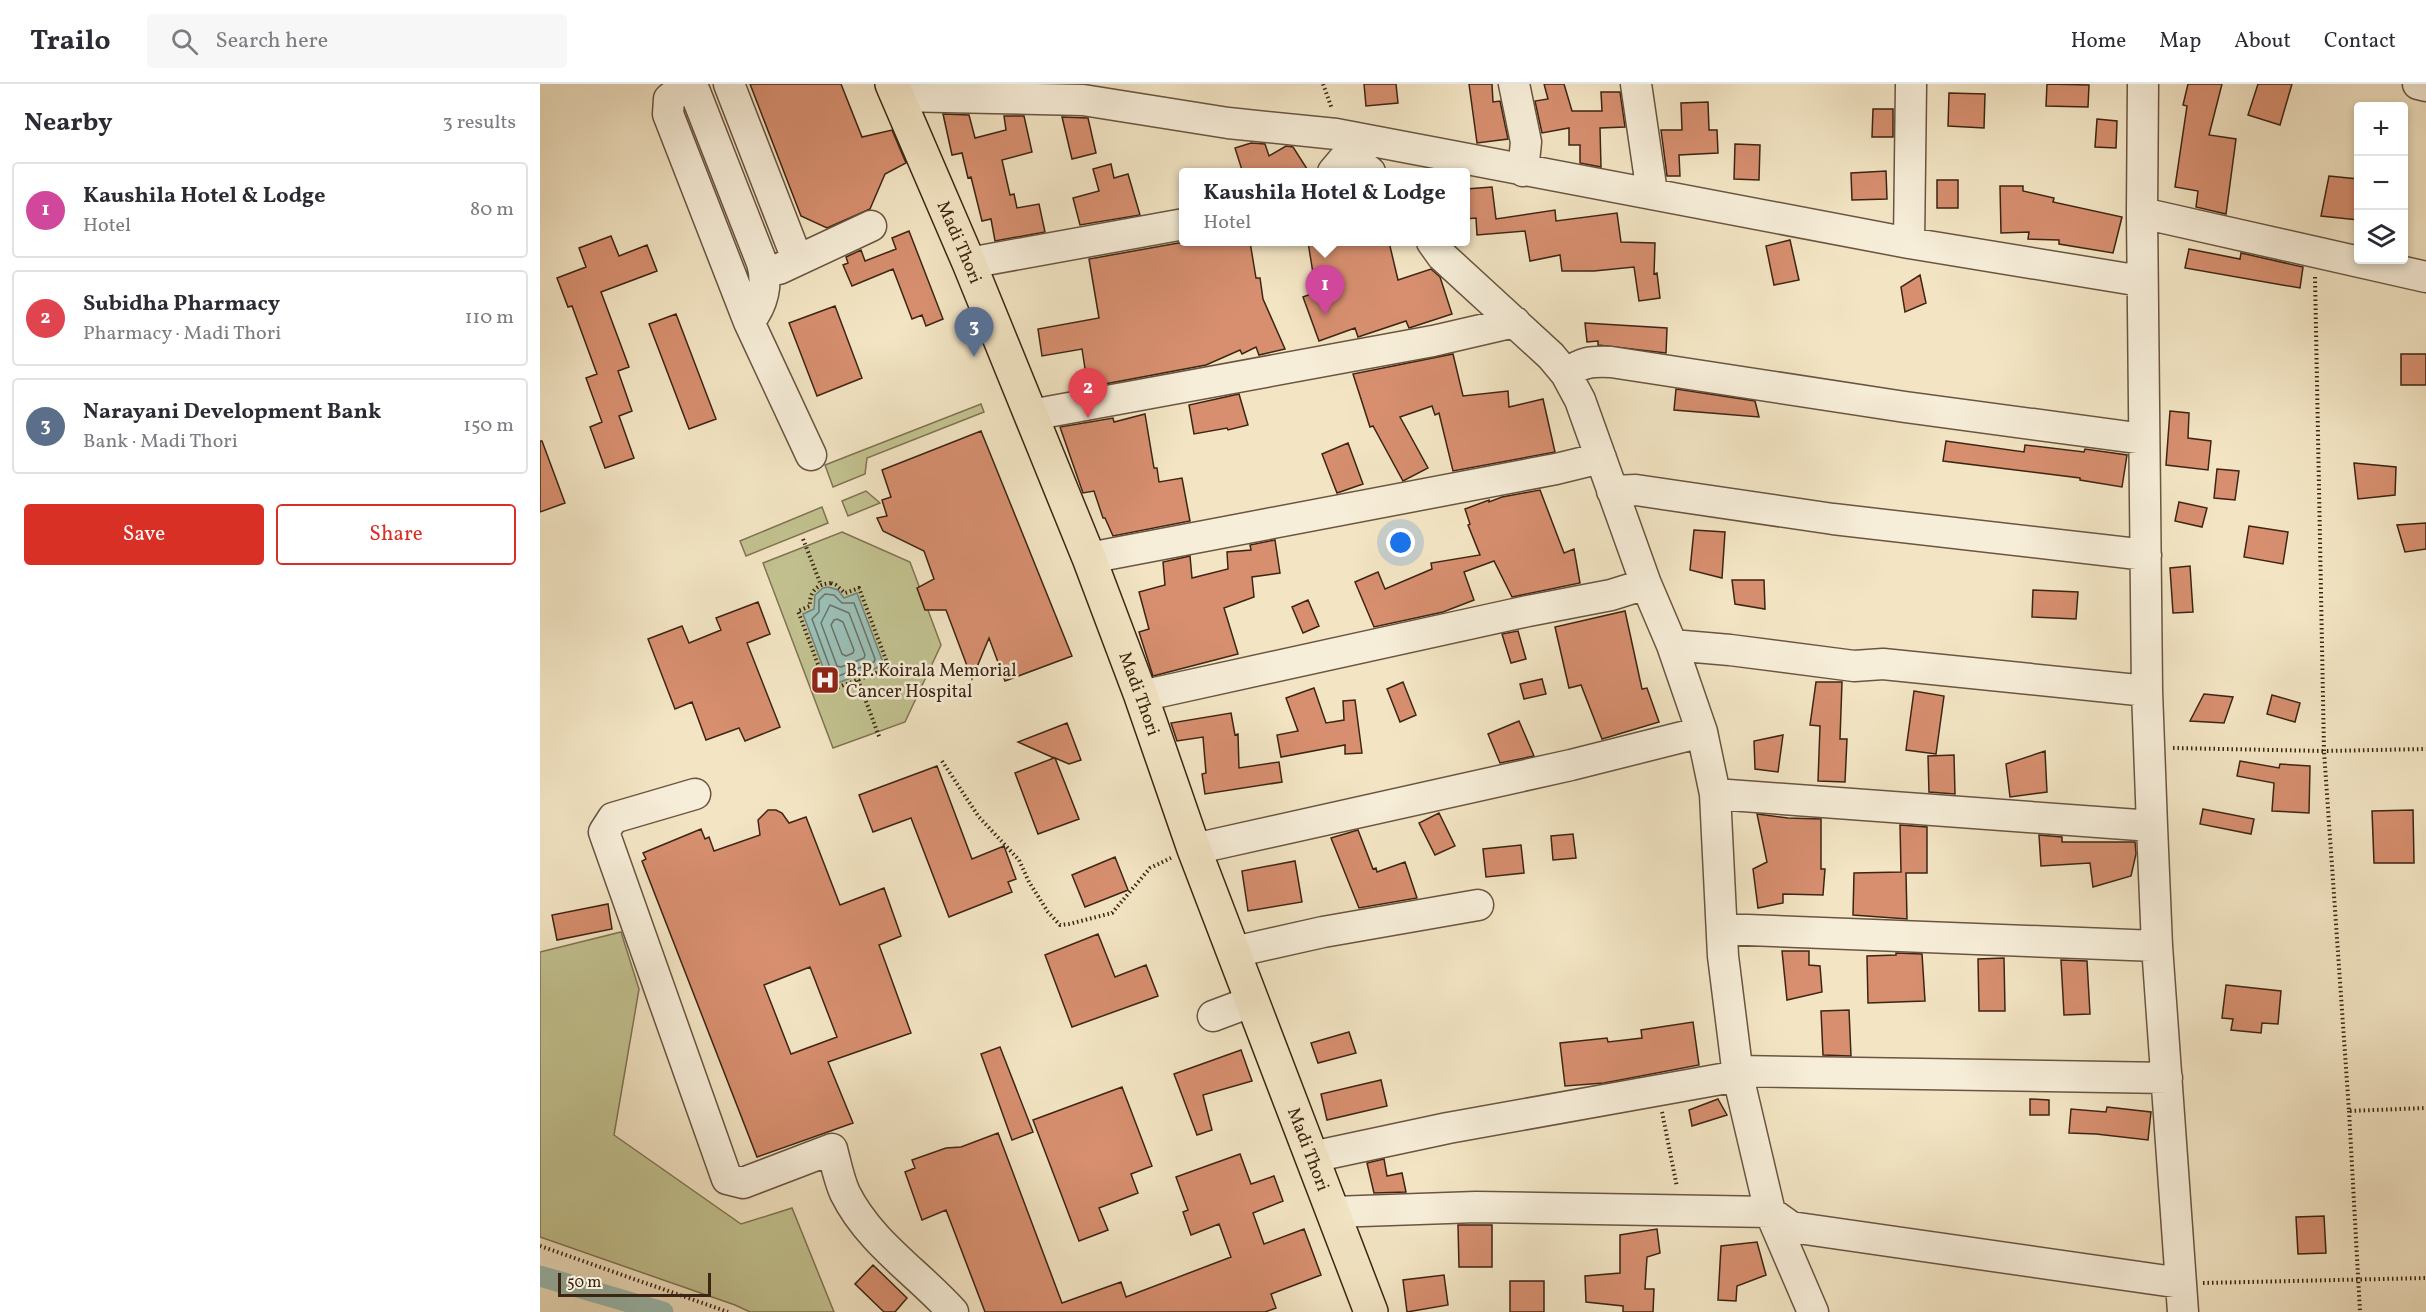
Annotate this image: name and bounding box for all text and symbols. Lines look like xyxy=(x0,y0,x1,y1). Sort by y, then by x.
search box xyxy=(147,14,567,68)
text: Trailo xyxy=(30,22,111,61)
icon: search xyxy=(168,25,201,58)
text: Search here xyxy=(216,26,328,57)
text: Home xyxy=(2071,27,2126,56)
text: Map xyxy=(2159,27,2201,56)
text: About xyxy=(2234,27,2291,56)
text: Contact xyxy=(2324,27,2396,56)
map controls xyxy=(2354,102,2408,264)
button: + xyxy=(2354,102,2408,156)
text: Nearby xyxy=(24,105,113,141)
text: 3 results xyxy=(442,109,516,137)
button: − xyxy=(2354,156,2408,210)
popup xyxy=(1179,168,1470,246)
text: Kaushila Hotel & Lodge xyxy=(1203,178,1446,209)
text: Kaushila Hotel & Lodge xyxy=(83,181,325,212)
text: 1 xyxy=(41,196,50,224)
text: 80 m xyxy=(470,196,514,224)
street label: Madi Thori xyxy=(930,197,987,288)
text: Hotel xyxy=(1203,209,1251,237)
button: layers xyxy=(2354,210,2408,264)
text: Hotel xyxy=(83,212,131,240)
pin: 1 xyxy=(1306,266,1344,315)
text: Subidha Pharmacy xyxy=(83,289,280,320)
text: 2 xyxy=(40,304,51,332)
text: 110 m xyxy=(465,304,514,332)
pin: 3 xyxy=(954,308,994,357)
text: Pharmacy · Madi Thori xyxy=(83,320,281,348)
pin: 2 xyxy=(1068,368,1108,418)
text: Narayani Development Bank xyxy=(83,397,381,428)
text: 3 xyxy=(40,412,51,440)
text: 150 m xyxy=(463,412,514,440)
text: Bank · Madi Thori xyxy=(83,428,238,456)
button: Save xyxy=(24,504,264,565)
button: Share xyxy=(276,504,516,565)
your location xyxy=(1386,528,1415,557)
street label: Madi Thori xyxy=(1111,648,1165,739)
place label: B.P. Koirala Memorial Cancer Hospital xyxy=(846,659,1017,705)
hospital icon: B.P. Koirala Memorial Cancer Hospital xyxy=(809,664,841,696)
street label: Madi Thori xyxy=(1280,1104,1335,1195)
scale bar xyxy=(558,1270,711,1298)
text: 50 m xyxy=(567,1272,601,1294)

